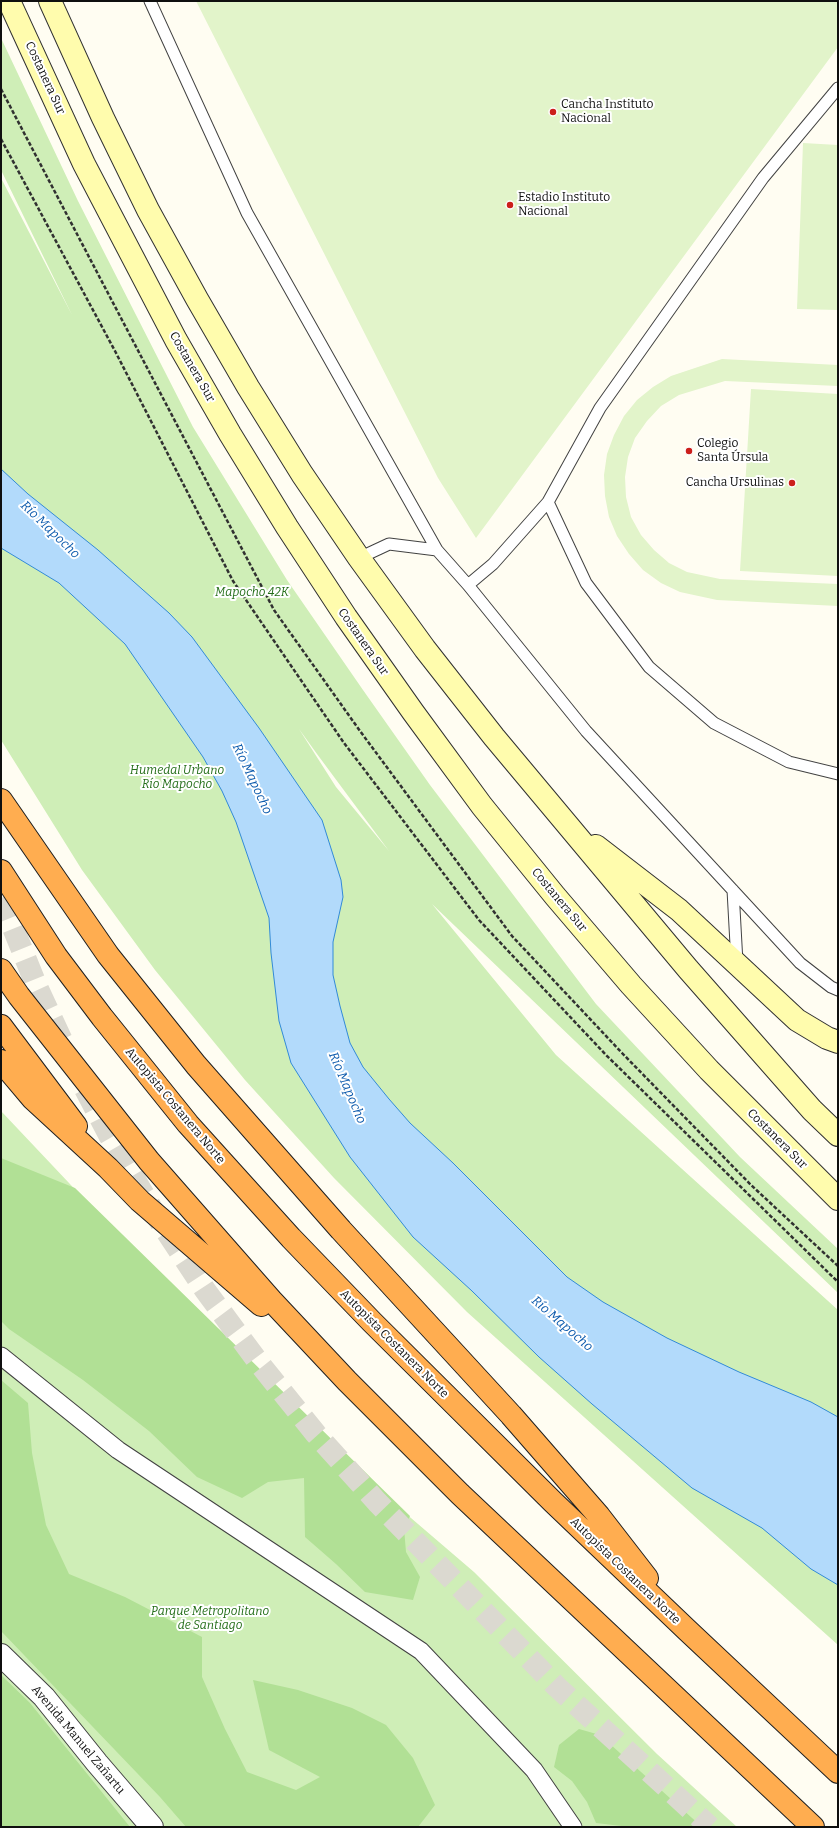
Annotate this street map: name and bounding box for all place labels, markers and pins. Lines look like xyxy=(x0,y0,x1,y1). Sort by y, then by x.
place label: Cancha Instituto Nacional xyxy=(561,98,653,126)
marker: Cancha Instituto Nacional xyxy=(548,107,558,117)
place label: Estadio Instituto Nacional xyxy=(518,191,610,219)
marker: Estadio Instituto Nacional xyxy=(505,200,515,210)
place label: Colegio Santa Úrsula xyxy=(697,437,768,465)
marker: Colegio Santa Úrsula xyxy=(684,446,694,456)
place label: Cancha Ursulinas xyxy=(686,476,784,490)
marker: Cancha Ursulinas xyxy=(787,478,797,488)

